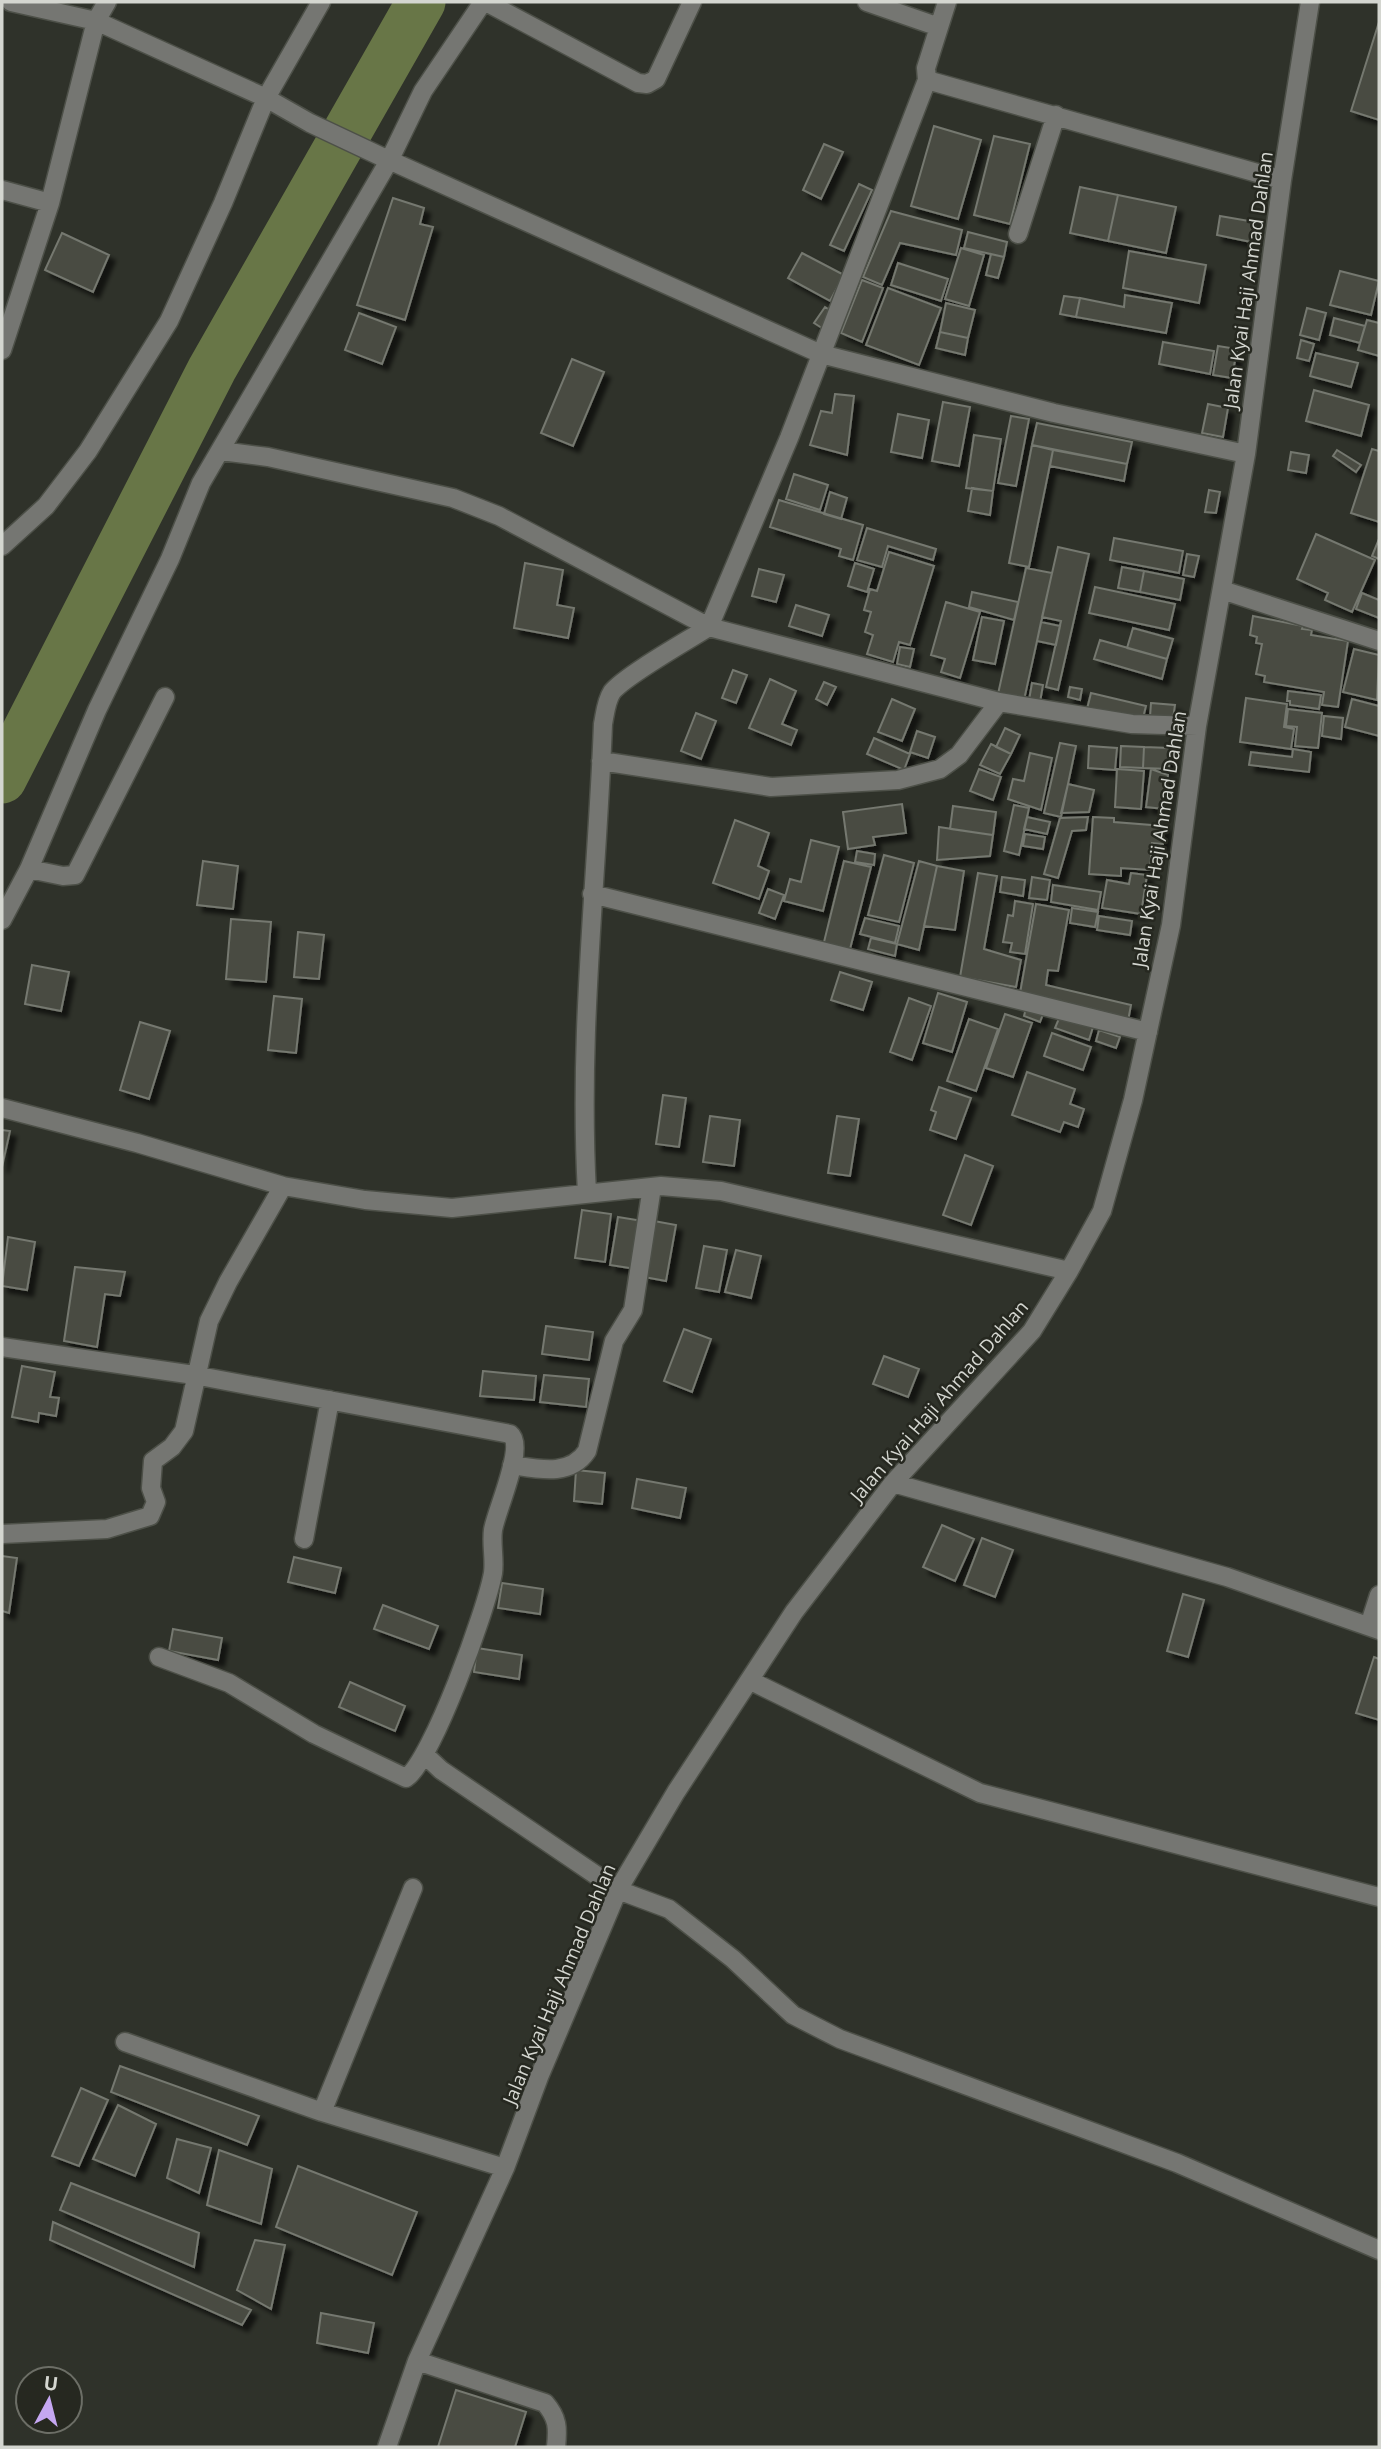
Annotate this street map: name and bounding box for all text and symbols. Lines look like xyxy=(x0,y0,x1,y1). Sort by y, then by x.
street label: Jalan Kyai Haji Ahmad Dahlan xyxy=(1217,150,1279,412)
street label: Jalan Kyai Haji Ahmad Dahlan xyxy=(1126,709,1192,971)
street label: Jalan Kyai Haji Ahmad Dahlan xyxy=(843,1295,1034,1509)
street label: Jalan Kyai Haji Ahmad Dahlan xyxy=(496,1859,622,2110)
north arrow xyxy=(14,2365,84,2435)
text: U xyxy=(42,2369,60,2397)

